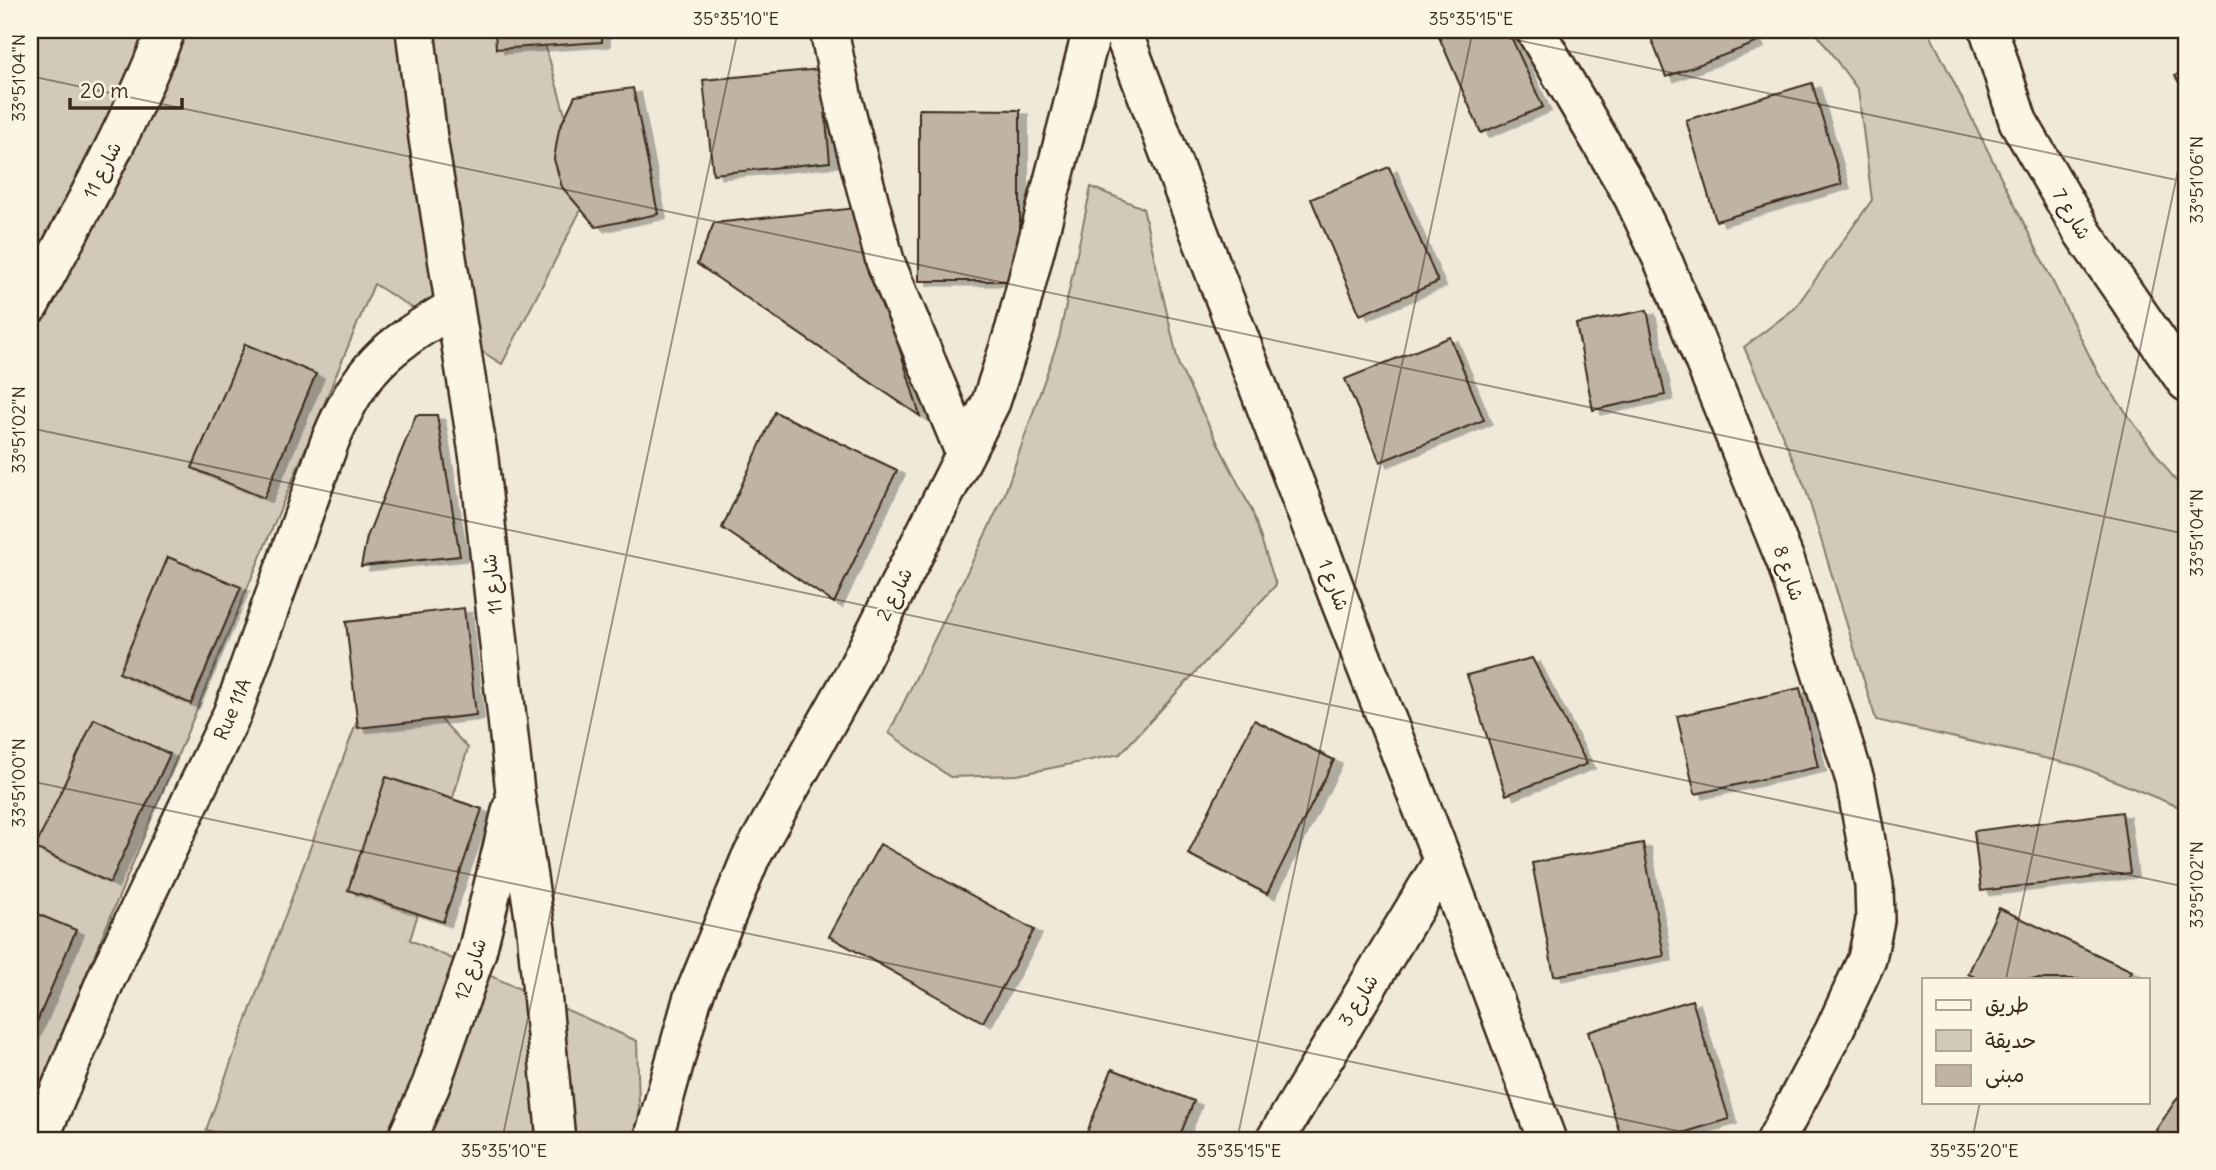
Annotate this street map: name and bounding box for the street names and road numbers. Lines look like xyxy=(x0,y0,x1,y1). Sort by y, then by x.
street label: شارع 11 xyxy=(78,137,128,203)
street label: شارع 7 xyxy=(2046,184,2096,245)
street label: شارع 8 xyxy=(1767,542,1810,604)
street label: شارع 11 xyxy=(477,552,509,615)
street label: شارع 1 xyxy=(1311,556,1355,615)
street label: شارع 2 xyxy=(871,564,919,625)
street label: Rue 11A xyxy=(208,674,256,744)
street label: شارع 12 xyxy=(449,935,493,1004)
street label: شارع 3 xyxy=(1333,970,1385,1031)

